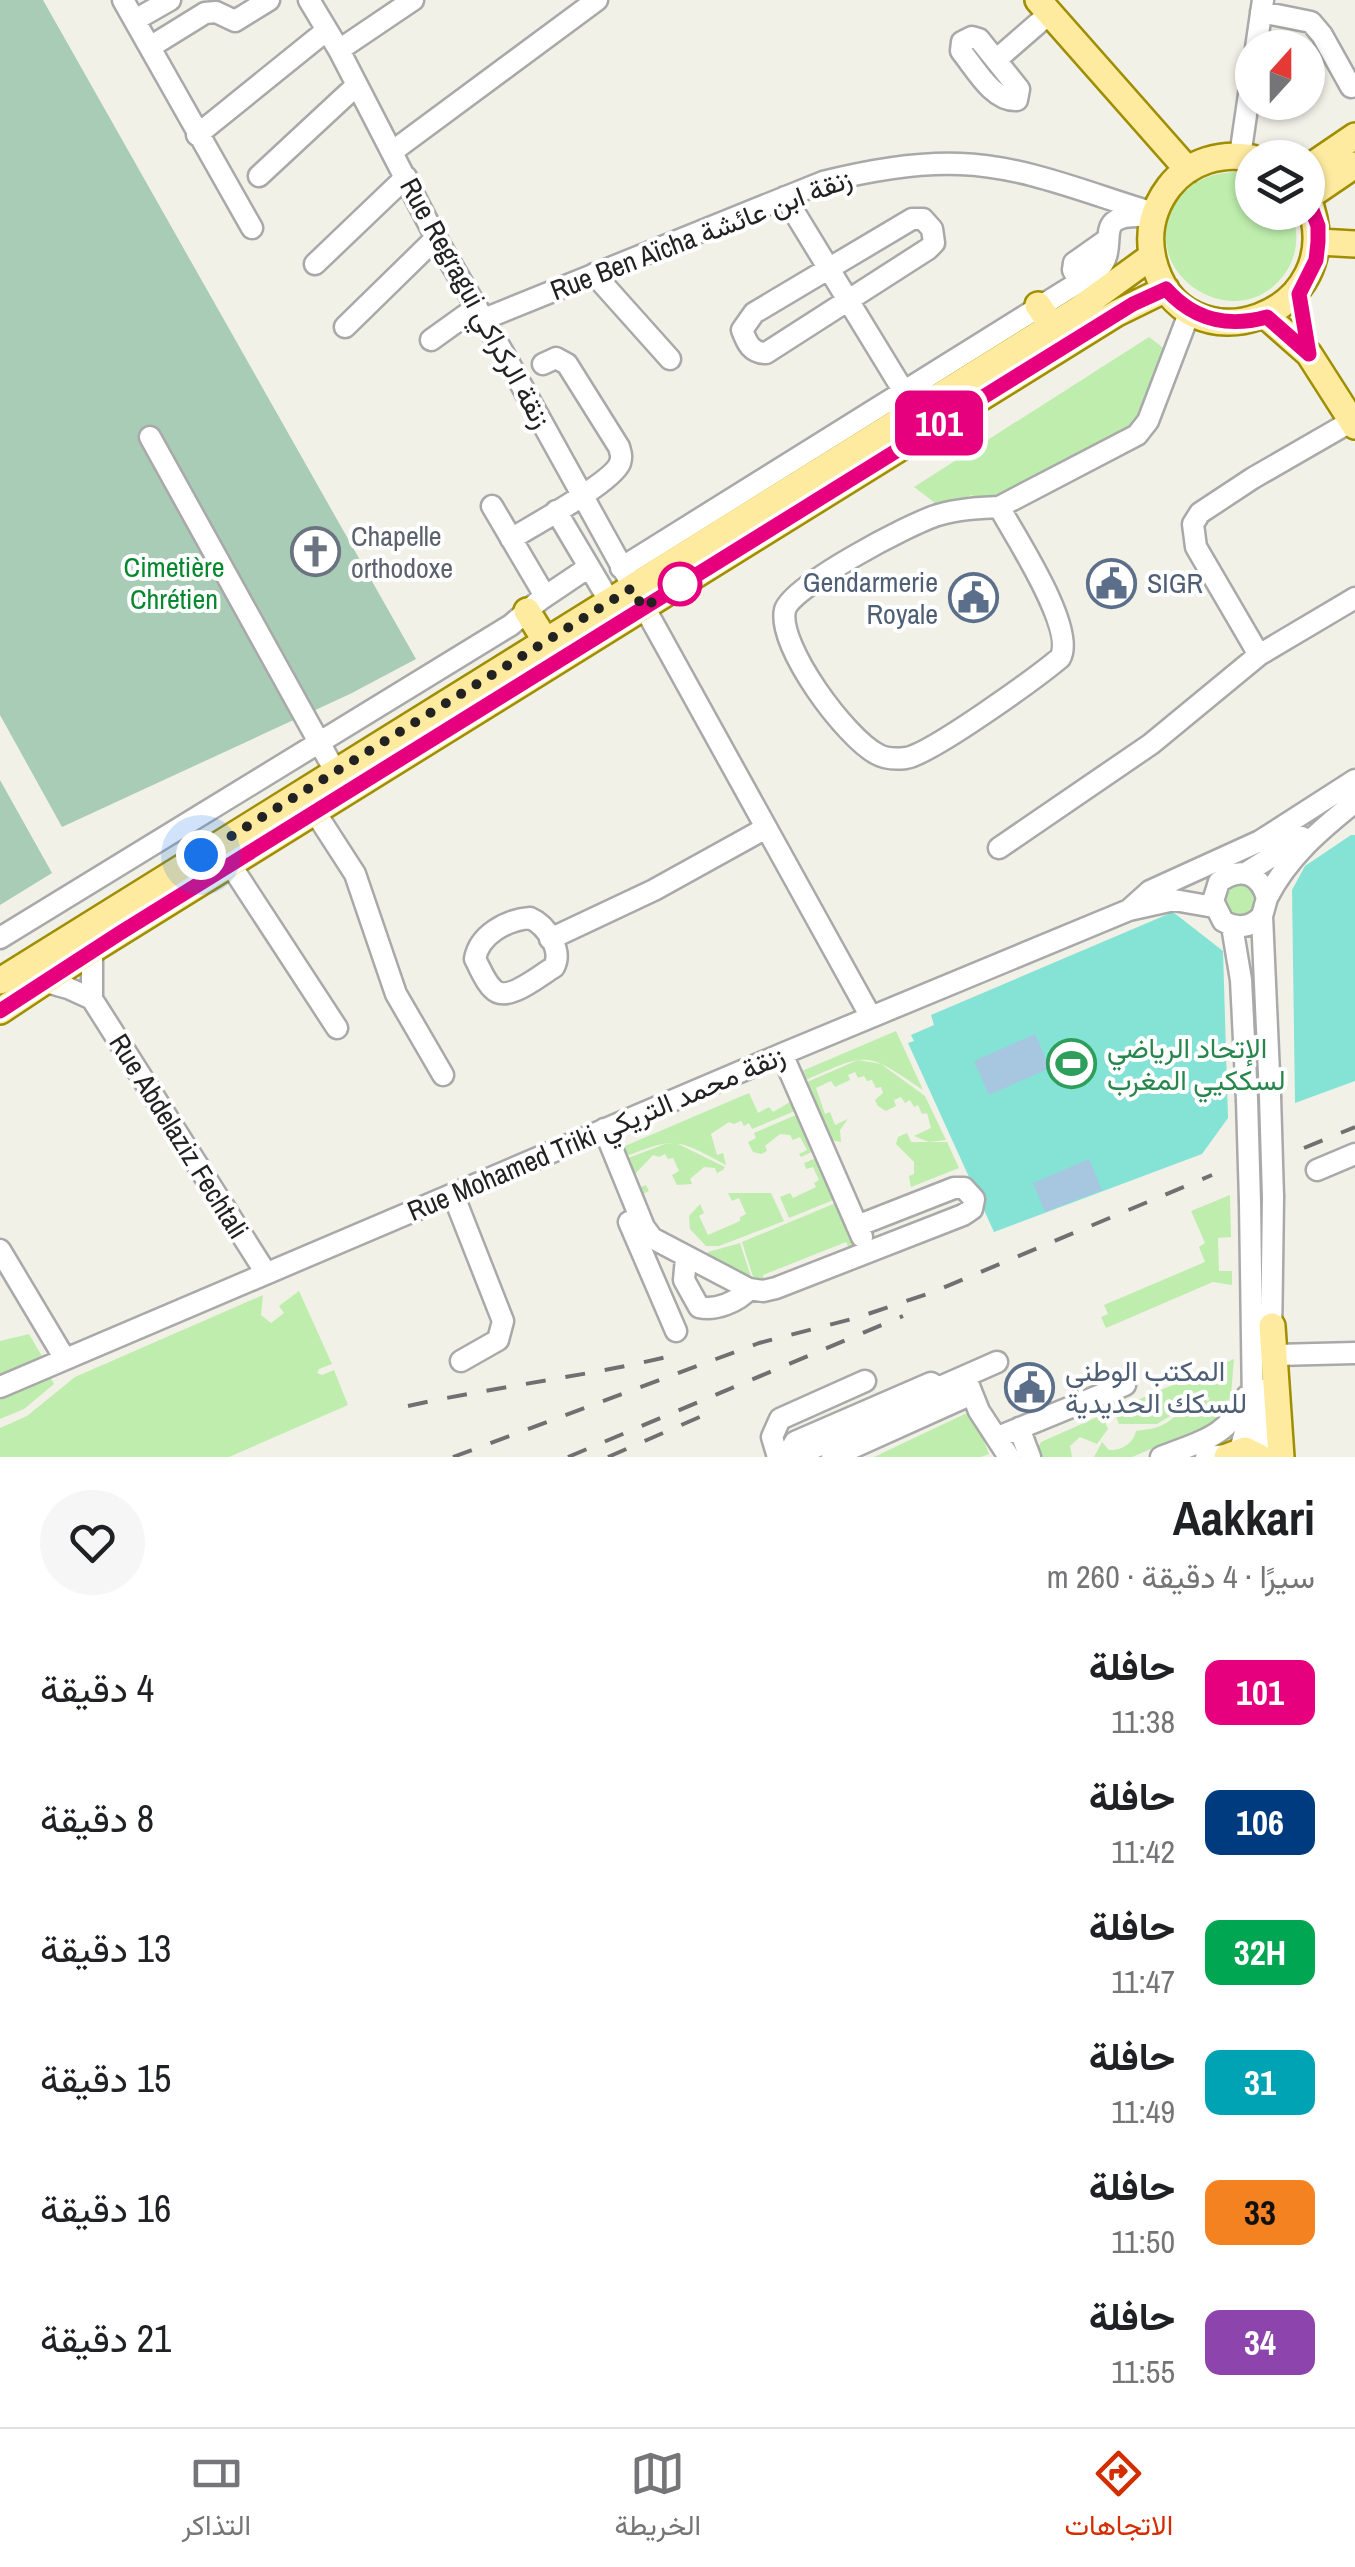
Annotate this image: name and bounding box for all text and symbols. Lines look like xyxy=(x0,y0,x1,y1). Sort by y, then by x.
north arrow xyxy=(1235,30,1325,120)
map controls xyxy=(1235,30,1325,230)
button: layers xyxy=(1235,140,1325,230)
street label: Rue Ben Aïcha زنقة ابن عائشة xyxy=(545,159,857,309)
street label: Rue Regragui زنقة الركراكي xyxy=(388,171,561,437)
line badge: 101 xyxy=(882,390,996,456)
text: 101 xyxy=(915,400,963,447)
place label: Chapelle orthodoxe xyxy=(351,517,453,587)
church icon: Chapelle orthodoxe xyxy=(290,526,342,578)
park label: Cimetière Chrétien xyxy=(124,548,224,618)
public building icon: SIGR xyxy=(1086,557,1138,609)
unlabelled marker xyxy=(659,563,701,605)
place label: Gendarmerie Royale xyxy=(803,563,938,633)
place label: SIGR xyxy=(1147,564,1203,602)
public building icon: Gendarmerie Royale xyxy=(947,572,999,624)
your location xyxy=(176,830,226,880)
street label: Rue Abdelaziz Fechtali xyxy=(101,1026,257,1246)
place label: الإتحاد الرياضي لسككيي المغرب xyxy=(1107,1029,1286,1103)
street label: Rue Mohamed Triki زنقة محمد التريكي xyxy=(401,1036,792,1234)
sports icon: الإتحاد الرياضي لسككيي المغرب xyxy=(1046,1038,1098,1090)
place label: المكتب الوطني للسكك الحديدية xyxy=(1065,1352,1247,1422)
public building icon: المكتب الوطني للسكك الحديدية xyxy=(1004,1361,1056,1413)
text: Aakkari xyxy=(1173,1485,1315,1550)
button: heart xyxy=(40,1490,145,1595)
text: سيرًا · 4 دقيقة · 260 m xyxy=(1047,1555,1315,1598)
text: حافلة xyxy=(1089,1641,1175,1692)
text: 4 دقيقة xyxy=(40,1663,154,1714)
text: 101 xyxy=(1236,1669,1284,1716)
text: 11:38 xyxy=(1111,1700,1175,1743)
text: حافلة xyxy=(1089,1771,1175,1822)
text: 8 دقيقة xyxy=(40,1793,154,1844)
text: 106 xyxy=(1236,1799,1284,1846)
text: 11:42 xyxy=(1111,1830,1175,1873)
text: حافلة xyxy=(1089,1901,1175,1952)
text: 13 دقيقة xyxy=(40,1923,171,1974)
text: 32H xyxy=(1234,1929,1286,1976)
text: 11:47 xyxy=(1111,1960,1175,2003)
text: حافلة xyxy=(1089,2031,1175,2082)
text: 15 دقيقة xyxy=(40,2053,171,2104)
text: 31 xyxy=(1244,2059,1276,2106)
text: 11:49 xyxy=(1111,2090,1175,2133)
text: حافلة xyxy=(1089,2161,1175,2212)
text: 16 دقيقة xyxy=(40,2183,171,2234)
text: 33 xyxy=(1244,2189,1276,2236)
text: 11:50 xyxy=(1111,2220,1175,2263)
text: حافلة xyxy=(1089,2291,1175,2342)
text: 21 دقيقة xyxy=(40,2313,171,2364)
text: 34 xyxy=(1244,2319,1276,2366)
text: 11:55 xyxy=(1111,2350,1175,2393)
tab: التذاكر xyxy=(182,2446,251,2550)
tab: الخريطة xyxy=(614,2446,701,2550)
tab: الاتجاهات xyxy=(1065,2446,1173,2550)

